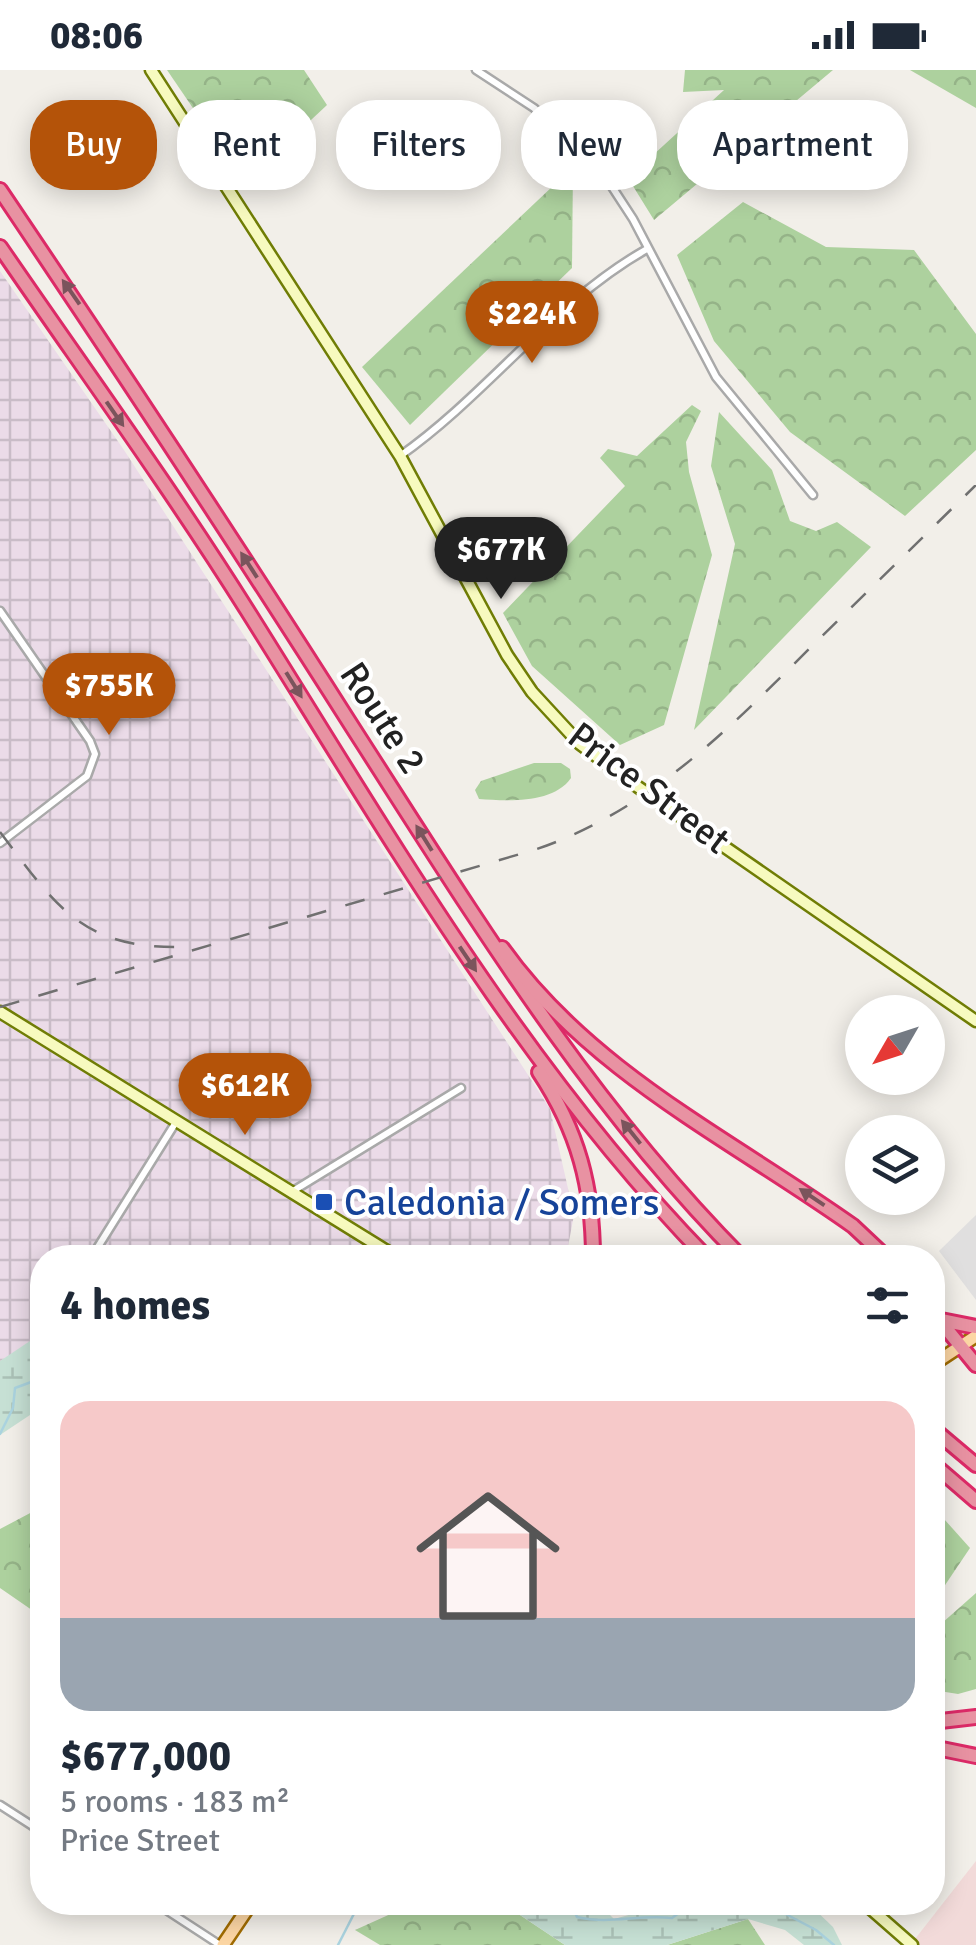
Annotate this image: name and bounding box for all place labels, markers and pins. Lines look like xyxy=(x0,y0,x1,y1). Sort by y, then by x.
pin: $224K xyxy=(462,281,602,366)
pin: $677K xyxy=(431,517,571,602)
pin: $755K xyxy=(39,653,179,738)
pin: $612K xyxy=(175,1053,315,1138)
place label: Caledonia / Somers xyxy=(344,1179,659,1226)
marker: Caledonia / Somers xyxy=(313,1191,335,1213)

